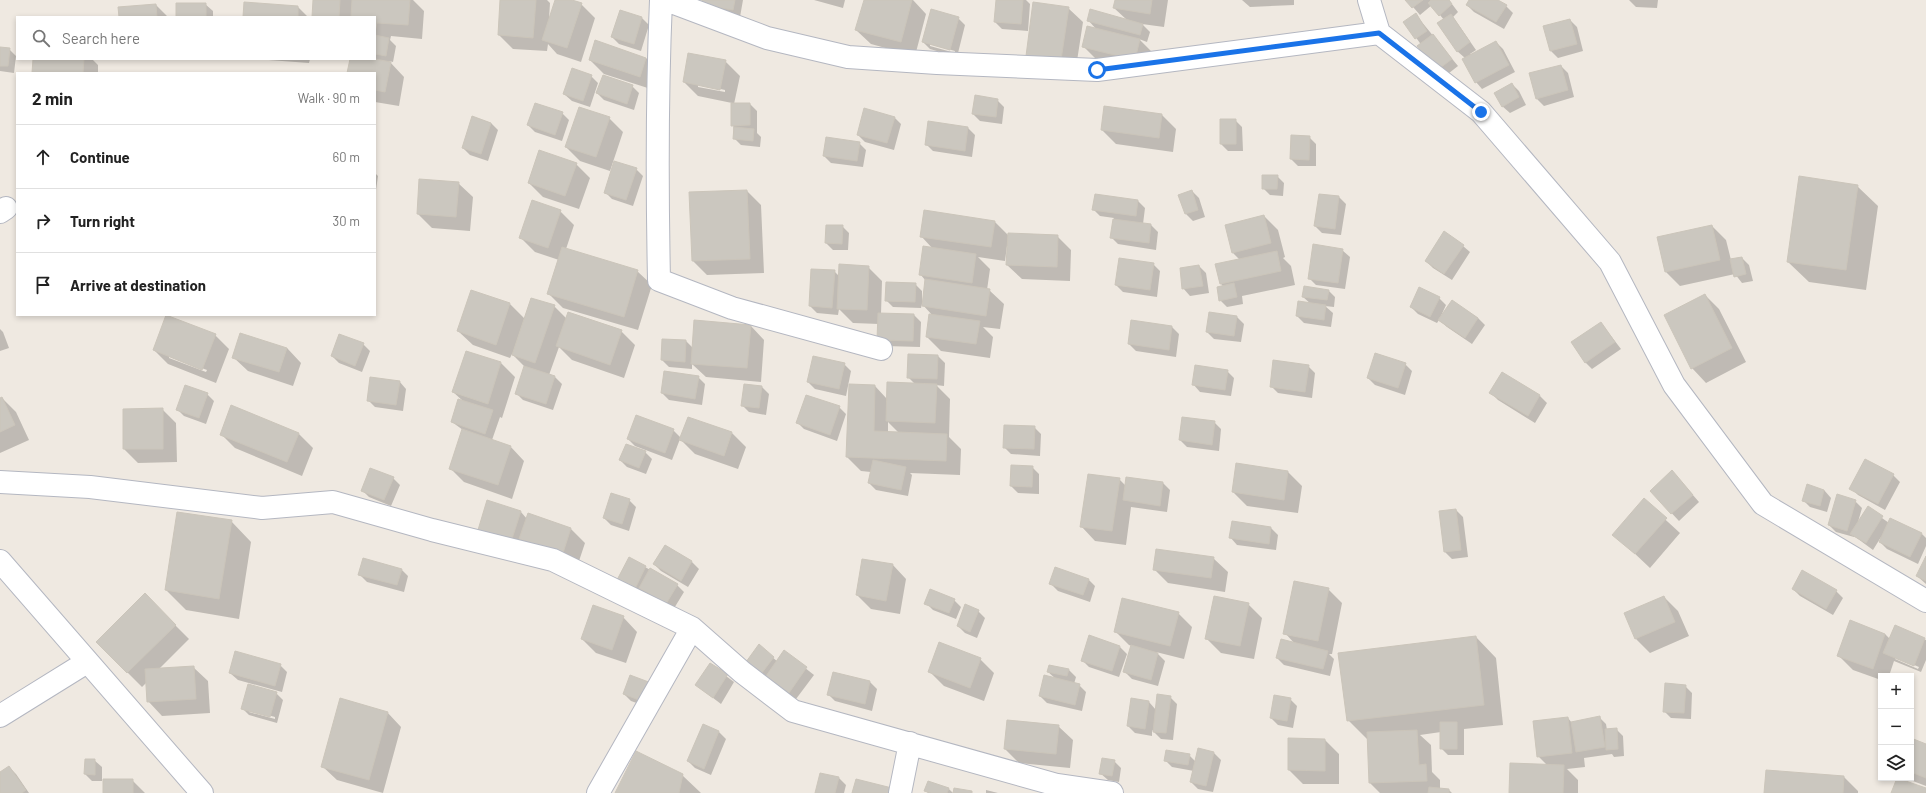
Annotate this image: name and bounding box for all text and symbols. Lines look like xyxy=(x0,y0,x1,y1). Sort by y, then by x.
search box xyxy=(16,16,376,60)
icon: search xyxy=(30,27,52,49)
text: Search here xyxy=(62,29,140,47)
route start xyxy=(1088,61,1106,79)
text: 2 min xyxy=(32,88,73,108)
text: Walk · 90 m xyxy=(298,90,360,106)
route end xyxy=(1472,103,1490,121)
icon: ahead xyxy=(32,146,54,168)
text: Continue xyxy=(70,148,130,166)
text: 60 m xyxy=(333,149,360,165)
icon: right xyxy=(32,210,54,232)
text: Turn right xyxy=(70,212,135,230)
text: 30 m xyxy=(333,213,360,229)
icon: arrive xyxy=(32,274,54,296)
text: Arrive at destination xyxy=(70,276,206,294)
map controls xyxy=(1878,673,1914,781)
button: + xyxy=(1878,673,1914,709)
button: − xyxy=(1878,709,1914,745)
button: layers xyxy=(1878,745,1914,781)

